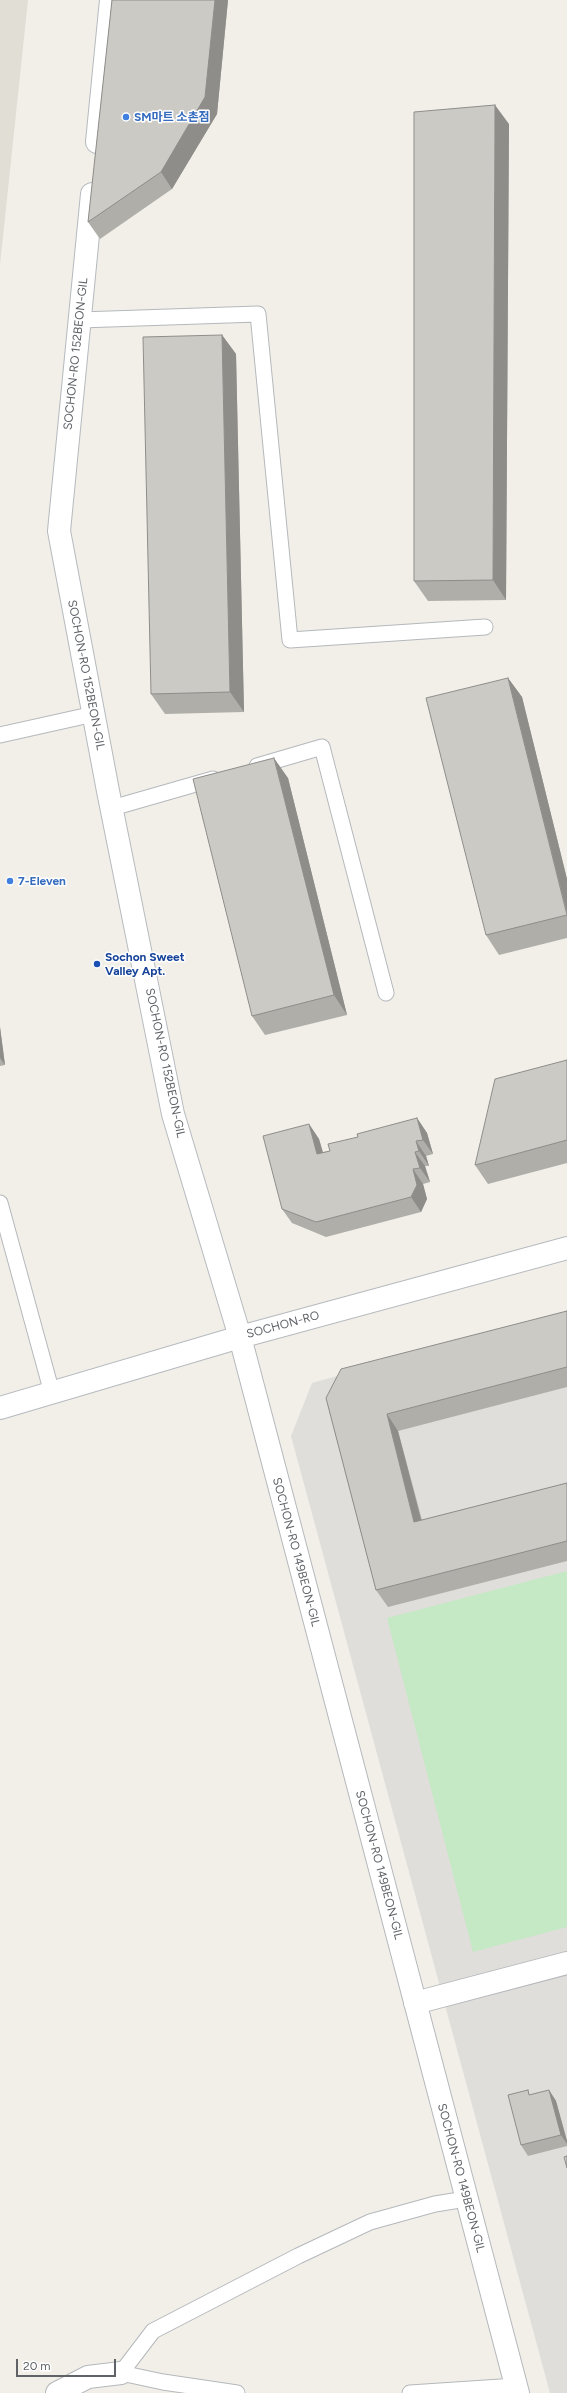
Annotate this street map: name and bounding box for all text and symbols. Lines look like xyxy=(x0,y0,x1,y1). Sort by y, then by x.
place label: SM마트 소촌점 xyxy=(134,110,210,124)
marker: SM마트 소촌점 xyxy=(121,112,131,122)
street label: SOCHON-RO 152BEON-GIL xyxy=(61,277,91,431)
street label: SOCHON-RO 152BEON-GIL xyxy=(64,599,108,751)
place label: 7-Eleven xyxy=(18,874,66,888)
marker: 7-Eleven xyxy=(5,876,15,886)
place label: Sochon Sweet Valley Apt. xyxy=(105,950,185,978)
marker: Sochon Sweet Valley Apt. xyxy=(92,959,102,969)
street label: SOCHON-RO 152BEON-GIL xyxy=(142,987,188,1139)
street label: SOCHON-RO xyxy=(245,1308,321,1342)
street label: SOCHON-RO 149BEON-GIL xyxy=(269,1476,323,1628)
street label: SOCHON-RO 149BEON-GIL xyxy=(352,1789,406,1941)
street label: SOCHON-RO 149BEON-GIL xyxy=(434,2102,488,2254)
scale bar xyxy=(18,2351,118,2377)
text: 20 m xyxy=(23,2359,51,2373)

